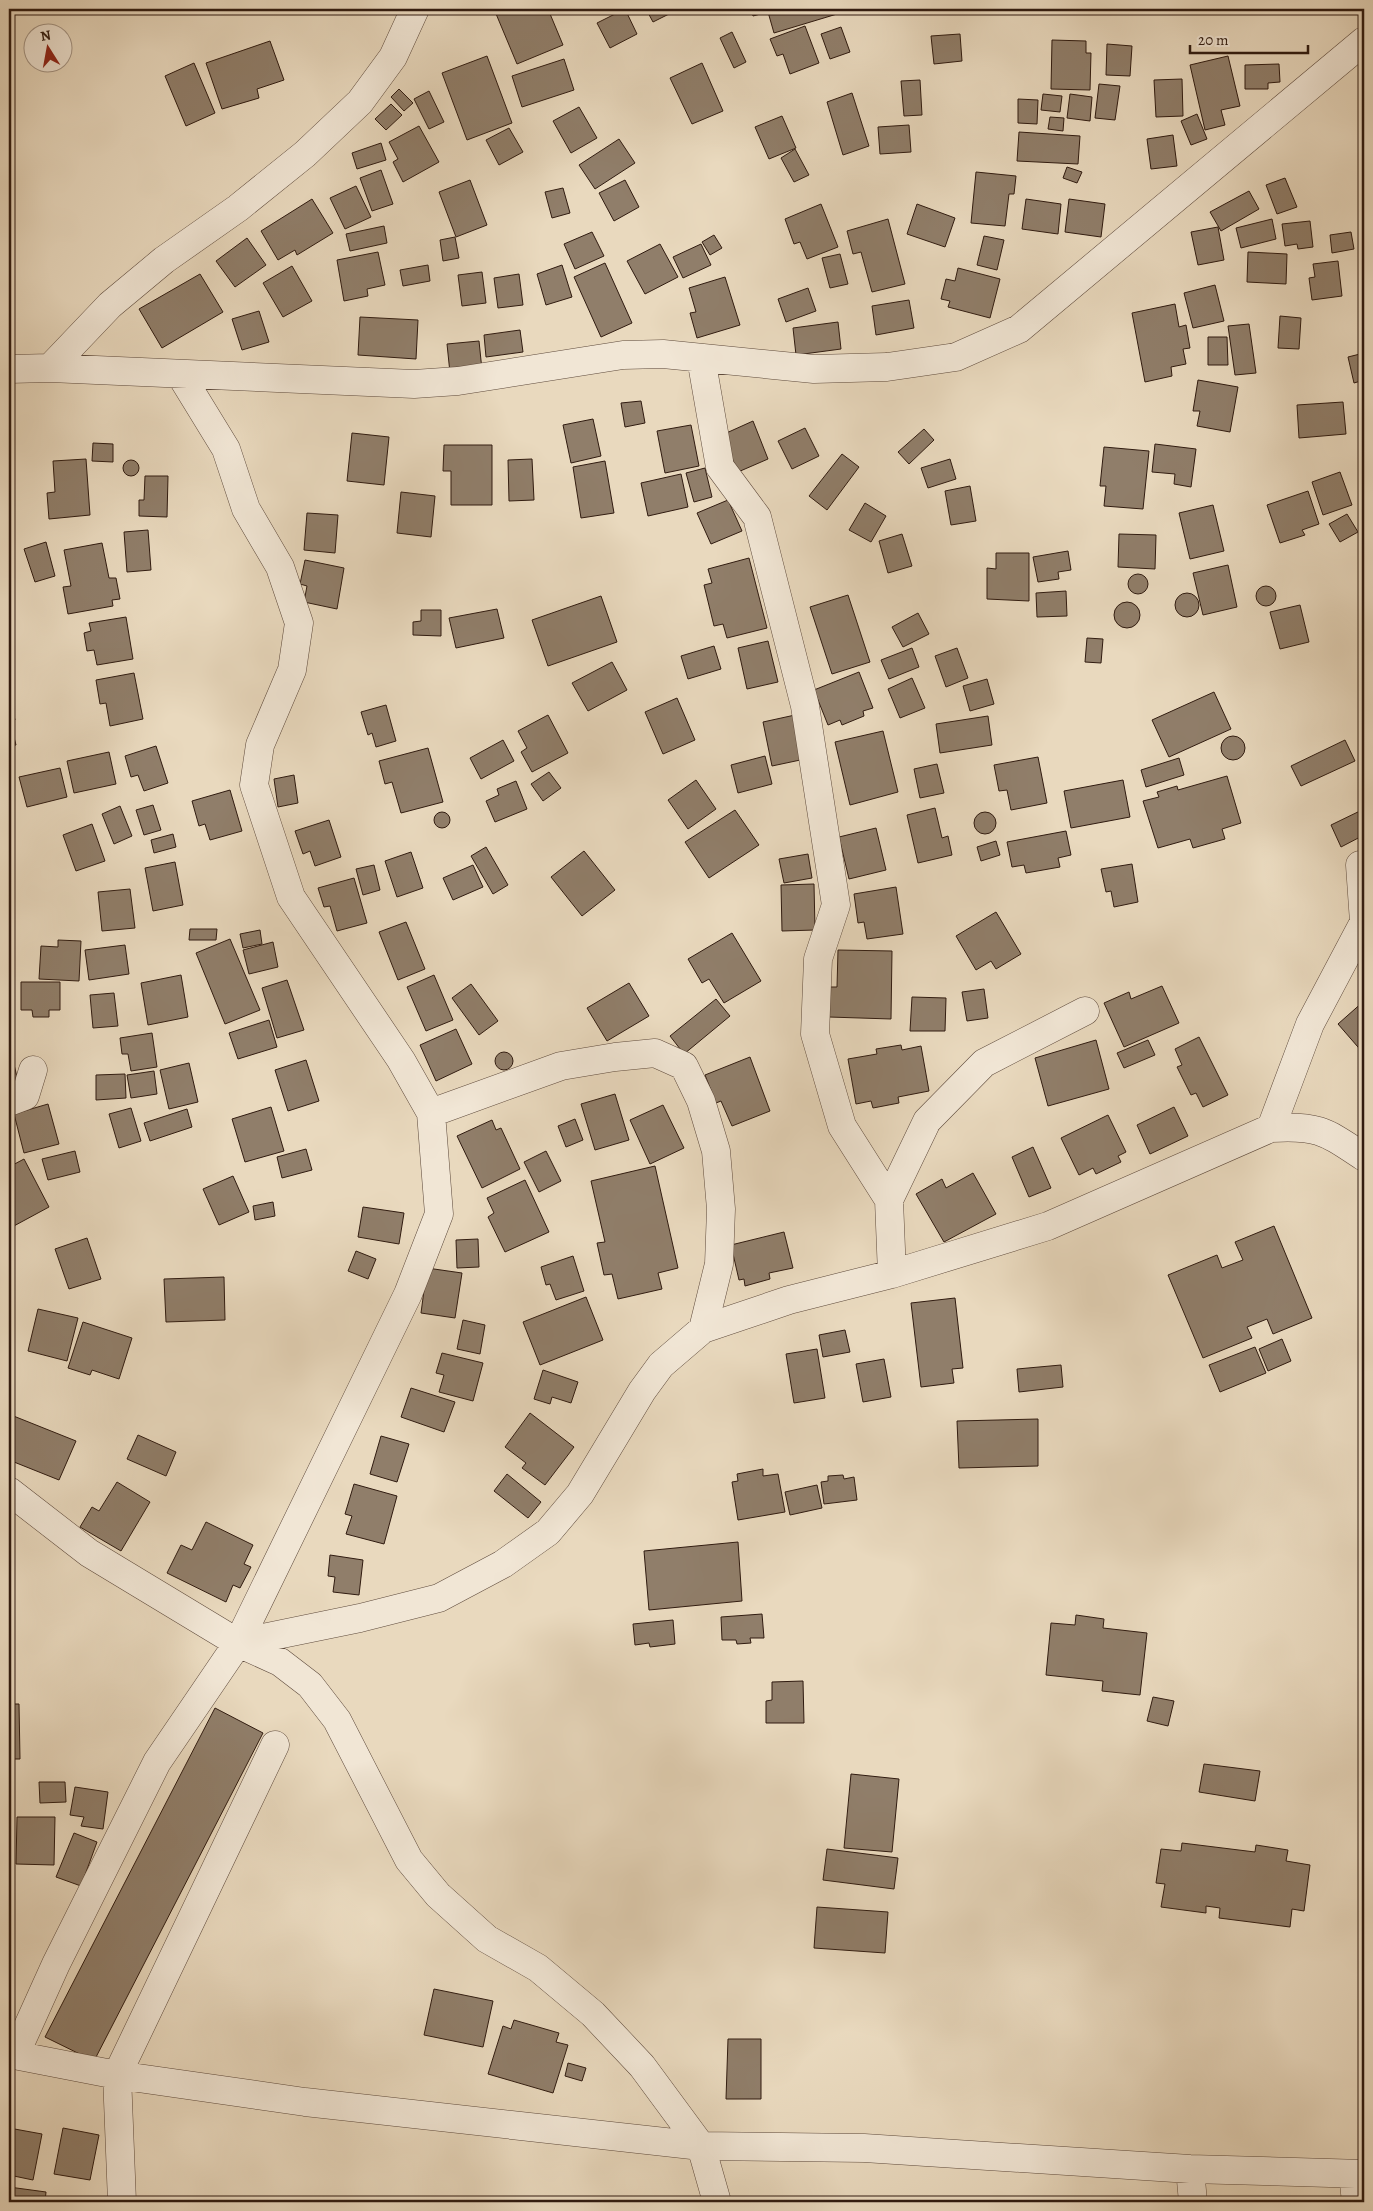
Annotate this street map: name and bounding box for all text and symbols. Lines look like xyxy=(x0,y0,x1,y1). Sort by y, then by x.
north arrow xyxy=(22,22,72,72)
scale bar xyxy=(1190,22,1308,54)
text: N xyxy=(39,25,52,46)
text: 20 m xyxy=(1198,30,1229,50)

